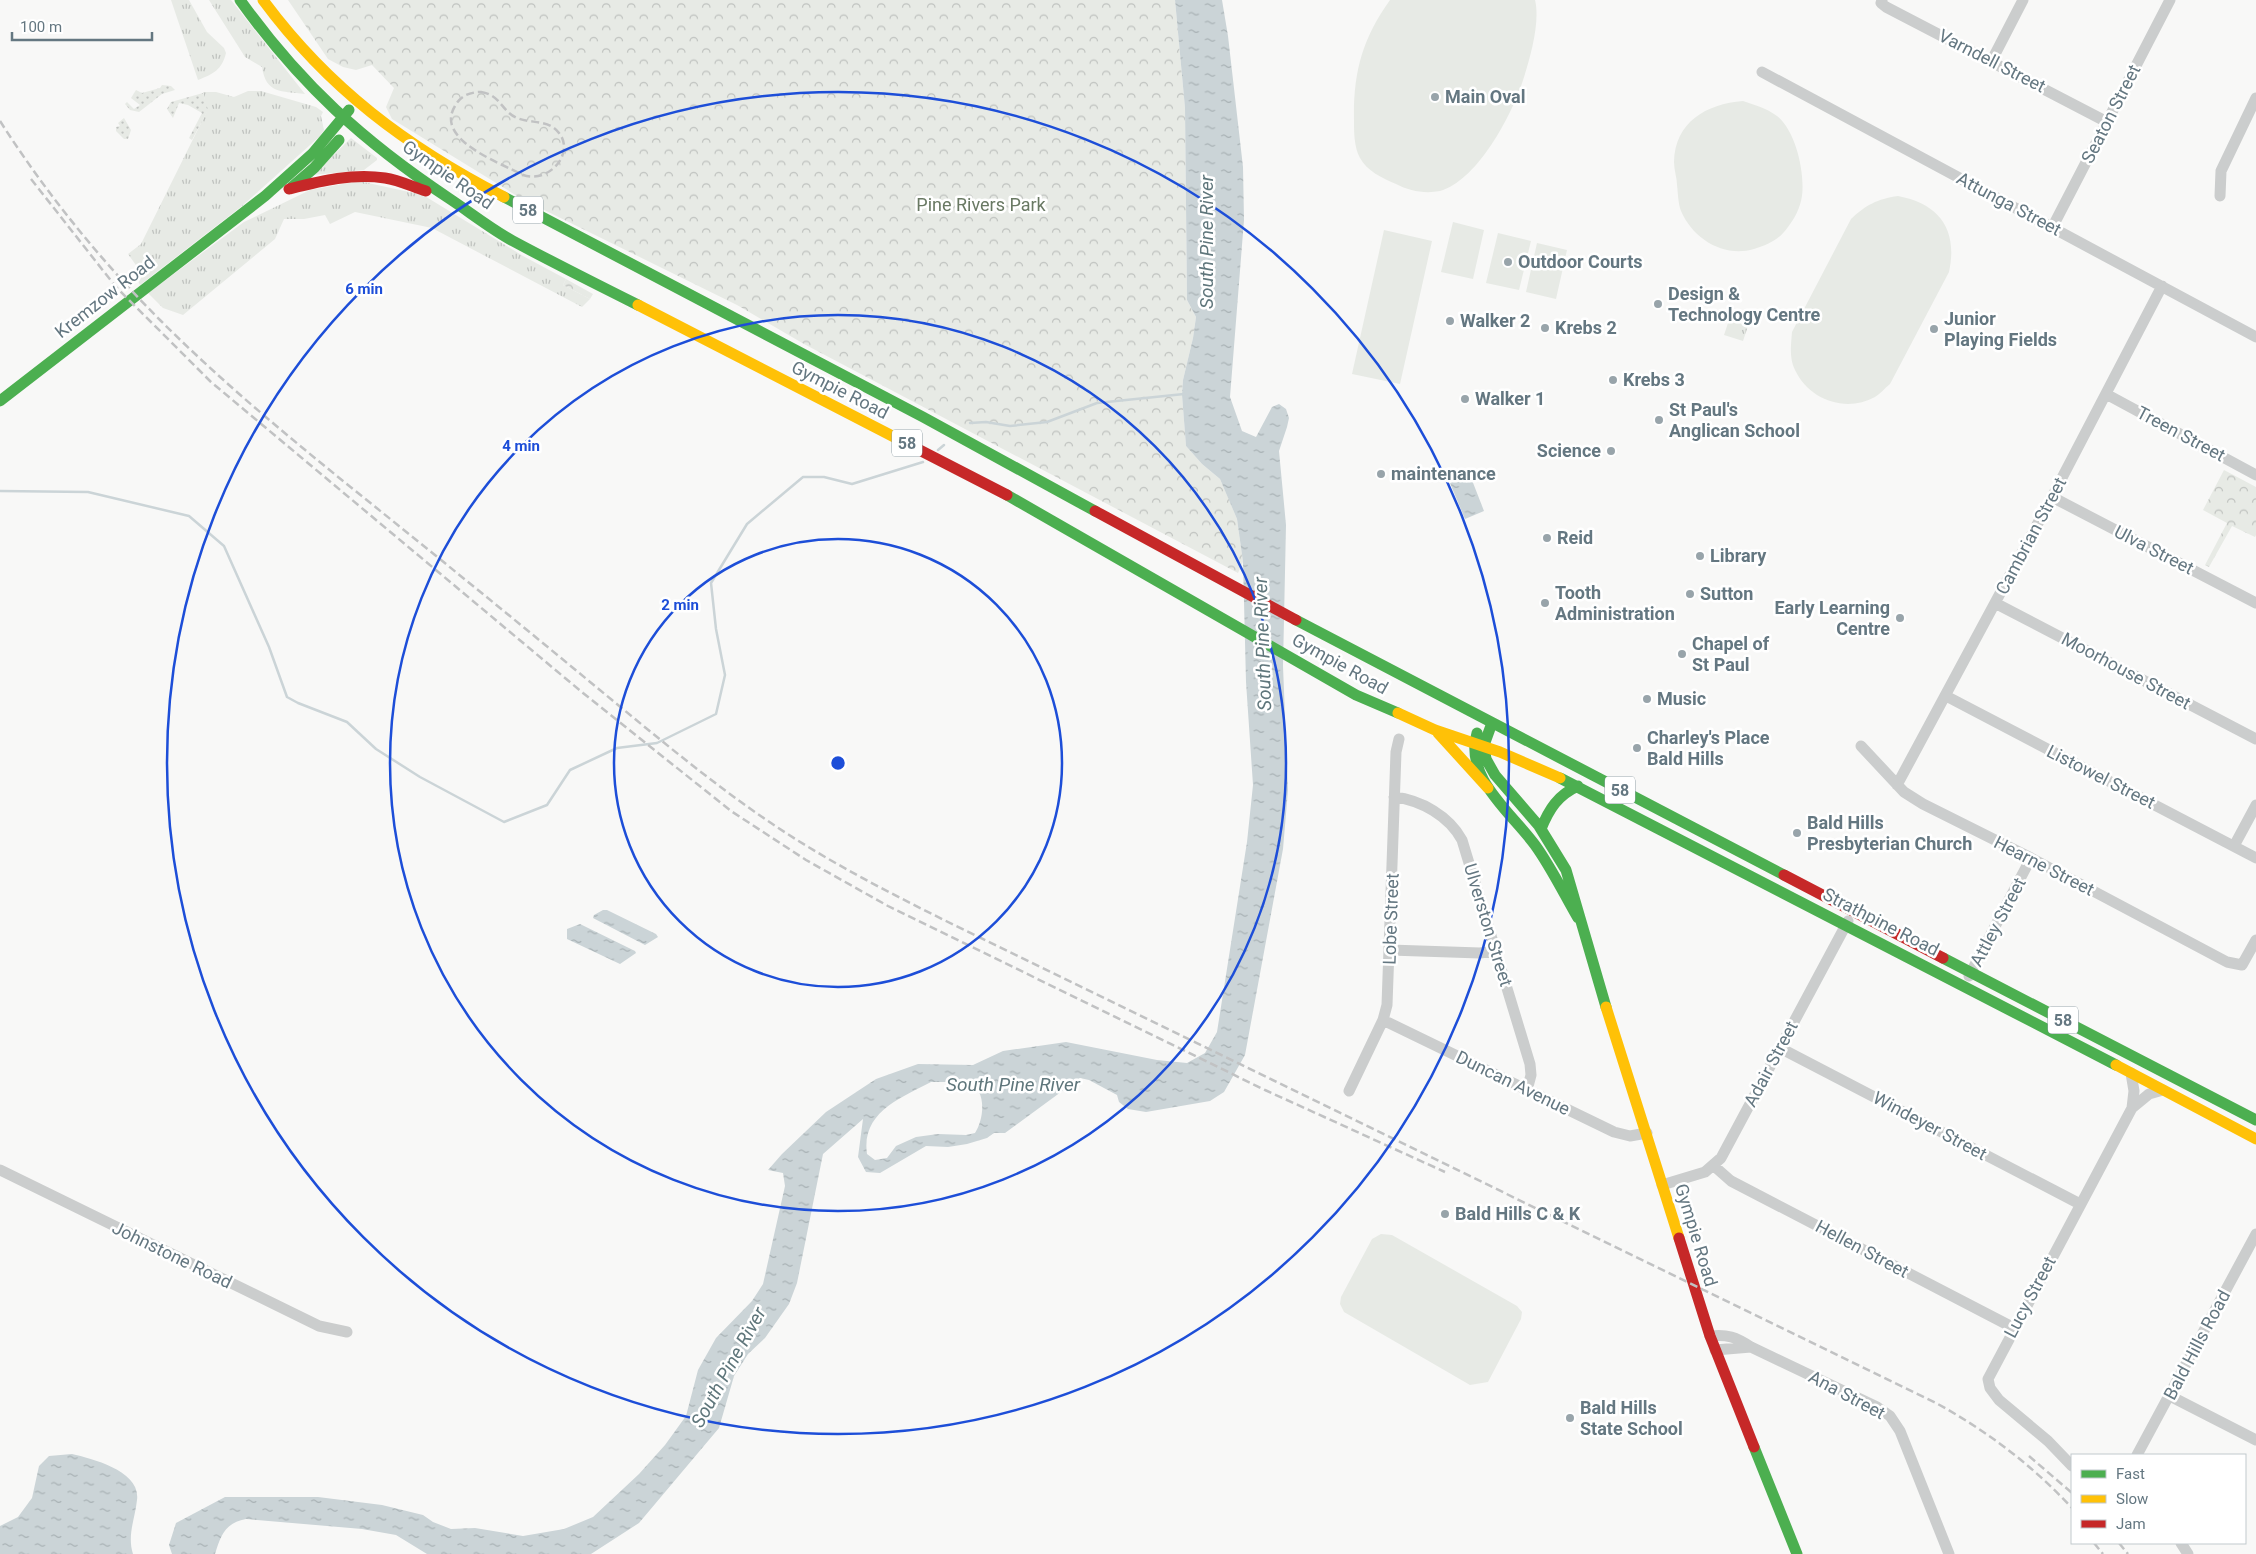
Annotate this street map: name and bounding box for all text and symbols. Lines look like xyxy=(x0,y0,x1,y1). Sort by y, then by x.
scale bar xyxy=(12,10,152,42)
text: 100 m xyxy=(20,18,62,36)
street label: Varndell Street xyxy=(1935,25,2049,97)
street label: Seaton Street xyxy=(2077,61,2144,167)
place label: Main Oval xyxy=(1445,86,1526,107)
marker: Main Oval xyxy=(1429,91,1441,103)
street label: Gympie Road xyxy=(399,135,498,214)
street label: Attunga Street xyxy=(1953,167,2065,240)
water label: South Pine River xyxy=(1195,174,1218,309)
park label: Pine Rivers Park xyxy=(916,194,1047,215)
road number: 58 xyxy=(513,196,543,224)
street label: Kremzow Road xyxy=(51,251,159,342)
place label: Outdoor Courts xyxy=(1518,251,1643,272)
marker: Outdoor Courts xyxy=(1502,256,1514,268)
text: 6 min xyxy=(345,280,383,298)
place label: Design & Technology Centre xyxy=(1668,283,1821,325)
marker: Design & Technology Centre xyxy=(1652,298,1664,310)
place label: Junior Playing Fields xyxy=(1944,308,2057,350)
place label: Walker 2 xyxy=(1460,310,1530,331)
marker: Walker 2 xyxy=(1444,315,1456,327)
place label: Krebs 2 xyxy=(1555,317,1617,338)
marker: Krebs 2 xyxy=(1539,322,1551,334)
marker: Junior Playing Fields xyxy=(1928,323,1940,335)
street label: Gympie Road xyxy=(788,356,892,423)
place label: Krebs 3 xyxy=(1623,369,1685,390)
marker: Krebs 3 xyxy=(1607,374,1619,386)
place label: Walker 1 xyxy=(1475,388,1545,409)
marker: Walker 1 xyxy=(1459,393,1471,405)
place label: St Paul's Anglican School xyxy=(1669,399,1800,441)
street label: Treen Street xyxy=(2133,402,2229,466)
marker: St Paul's Anglican School xyxy=(1653,414,1665,426)
road number: 58 xyxy=(892,429,922,456)
text: 4 min xyxy=(502,437,540,455)
place label: Science xyxy=(1537,440,1601,461)
marker: Science xyxy=(1605,445,1617,457)
place label: maintenance xyxy=(1391,463,1496,484)
marker: maintenance xyxy=(1375,468,1387,480)
street label: Cambrian Street xyxy=(1991,474,2070,598)
street label: Ulva Street xyxy=(2111,521,2198,579)
place label: Reid xyxy=(1557,527,1593,548)
marker: Reid xyxy=(1541,532,1553,544)
place label: Library xyxy=(1710,545,1767,566)
marker: Library xyxy=(1694,550,1706,562)
water label: South Pine River xyxy=(1249,576,1276,711)
place label: Tooth Administration xyxy=(1555,582,1675,624)
place label: Sutton xyxy=(1700,583,1753,604)
marker: Sutton xyxy=(1684,588,1696,600)
text: 2 min xyxy=(661,596,699,614)
marker: Tooth Administration xyxy=(1539,597,1551,609)
place label: Early Learning Centre xyxy=(1774,597,1890,639)
marker: Early Learning Centre xyxy=(1894,612,1906,624)
street label: Moorhouse Street xyxy=(2058,628,2194,714)
street label: Gympie Road xyxy=(1289,629,1392,699)
place label: Chapel of St Paul xyxy=(1692,633,1770,675)
marker: Chapel of St Paul xyxy=(1676,648,1688,660)
place label: Music xyxy=(1657,688,1706,709)
marker: Music xyxy=(1641,693,1653,705)
place label: Charley's Place Bald Hills xyxy=(1647,727,1770,769)
street label: Listowel Street xyxy=(2044,740,2159,813)
marker: Charley's Place Bald Hills xyxy=(1631,742,1643,754)
centre of rings xyxy=(829,754,847,772)
road number: 58 xyxy=(1605,776,1635,804)
place label: Bald Hills Presbyterian Church xyxy=(1807,812,1972,854)
marker: Bald Hills Presbyterian Church xyxy=(1791,827,1803,839)
street label: Hearne Street xyxy=(1991,831,2098,900)
street label: Ulverston Street xyxy=(1460,861,1517,989)
street label: Lobe Street xyxy=(1378,873,1403,965)
street label: Attley Street xyxy=(1965,874,2030,970)
street label: Strathpine Road xyxy=(1820,883,1943,960)
road number: 58 xyxy=(2048,1006,2078,1034)
street label: Adair Street xyxy=(1739,1017,1802,1110)
street label: Duncan Avenue xyxy=(1453,1046,1574,1119)
water label: South Pine River xyxy=(946,1073,1081,1096)
street label: Windeyer Street xyxy=(1870,1087,1991,1164)
street label: Gympie Road xyxy=(1671,1181,1722,1289)
place label: Bald Hills C & K xyxy=(1455,1203,1581,1224)
marker: Bald Hills C & K xyxy=(1439,1208,1451,1220)
street label: Hellen Street xyxy=(1812,1215,1913,1282)
street label: Johnstone Road xyxy=(109,1216,236,1293)
street label: Lucy Street xyxy=(1999,1252,2060,1341)
street label: Bald Hills Road xyxy=(2159,1286,2234,1403)
water label: South Pine River xyxy=(686,1302,771,1431)
street label: Ana Street xyxy=(1805,1366,1889,1423)
place label: Bald Hills State School xyxy=(1580,1397,1683,1439)
marker: Bald Hills State School xyxy=(1564,1412,1576,1424)
legend xyxy=(2071,1454,2246,1544)
text: Fast xyxy=(2116,1465,2145,1483)
text: Slow xyxy=(2116,1490,2148,1508)
text: Jam xyxy=(2116,1515,2146,1533)

